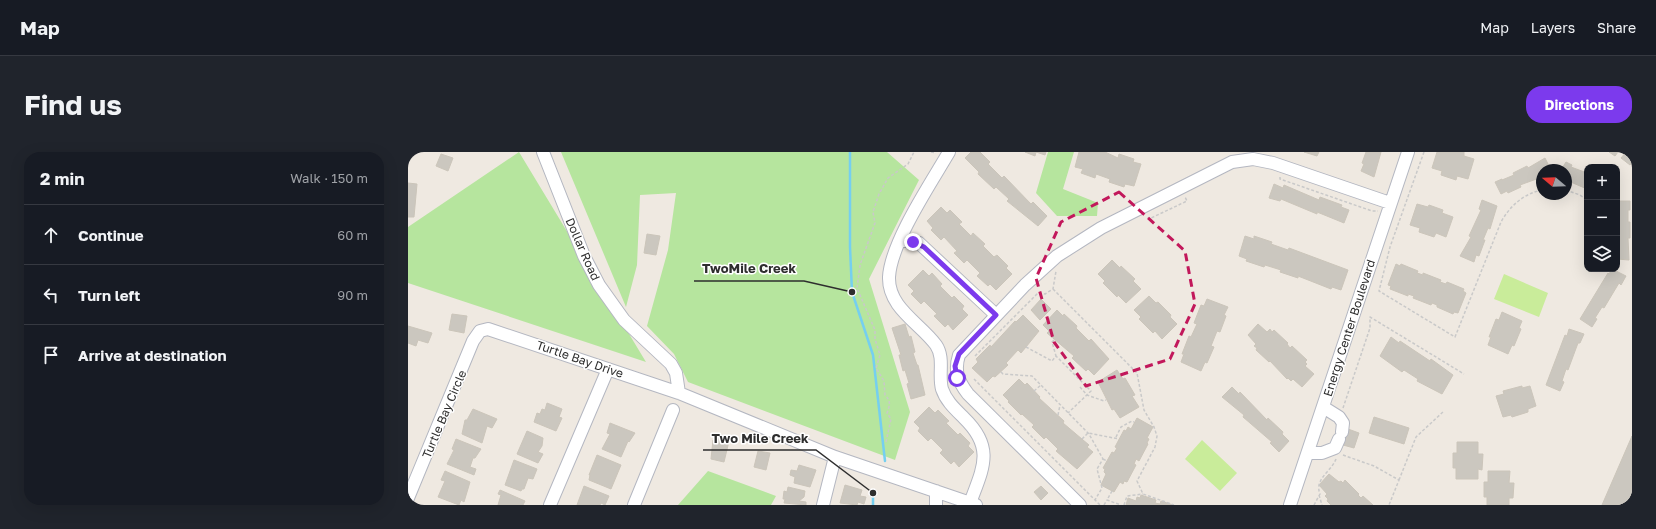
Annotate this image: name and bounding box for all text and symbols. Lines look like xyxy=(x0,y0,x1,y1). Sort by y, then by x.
text: Map xyxy=(20,16,60,39)
text: Map xyxy=(1480,19,1509,36)
text: Layers xyxy=(1531,19,1575,36)
text: Share xyxy=(1597,19,1636,36)
button: Directions xyxy=(1526,86,1632,123)
text: Find us xyxy=(24,88,122,121)
north arrow xyxy=(1536,164,1572,200)
map controls xyxy=(1584,164,1620,272)
button: + xyxy=(1584,164,1620,200)
text: 2 min xyxy=(40,168,84,189)
text: Walk · 150 m xyxy=(290,170,368,186)
button: − xyxy=(1584,200,1620,236)
street label: Dollar Road xyxy=(562,215,604,283)
icon: ahead xyxy=(40,224,62,246)
text: Continue xyxy=(78,226,144,244)
text: 60 m xyxy=(337,227,368,243)
route end xyxy=(904,233,922,251)
button: layers xyxy=(1584,236,1620,272)
callout: TwoMile Creek xyxy=(694,256,804,281)
street label: Energy Center Boulevard xyxy=(1320,258,1378,398)
text: TwoMile Creek xyxy=(702,260,796,276)
icon: left xyxy=(40,284,62,306)
text: Turn left xyxy=(78,286,140,304)
text: 90 m xyxy=(337,287,368,303)
street label: Turtle Bay Drive xyxy=(535,337,626,381)
icon: arrive xyxy=(40,344,62,366)
text: Arrive at destination xyxy=(78,346,227,364)
street label: Turtle Bay Circle xyxy=(419,368,469,460)
route start xyxy=(948,369,966,387)
callout: Two Mile Creek xyxy=(703,425,816,450)
text: Two Mile Creek xyxy=(711,430,809,446)

